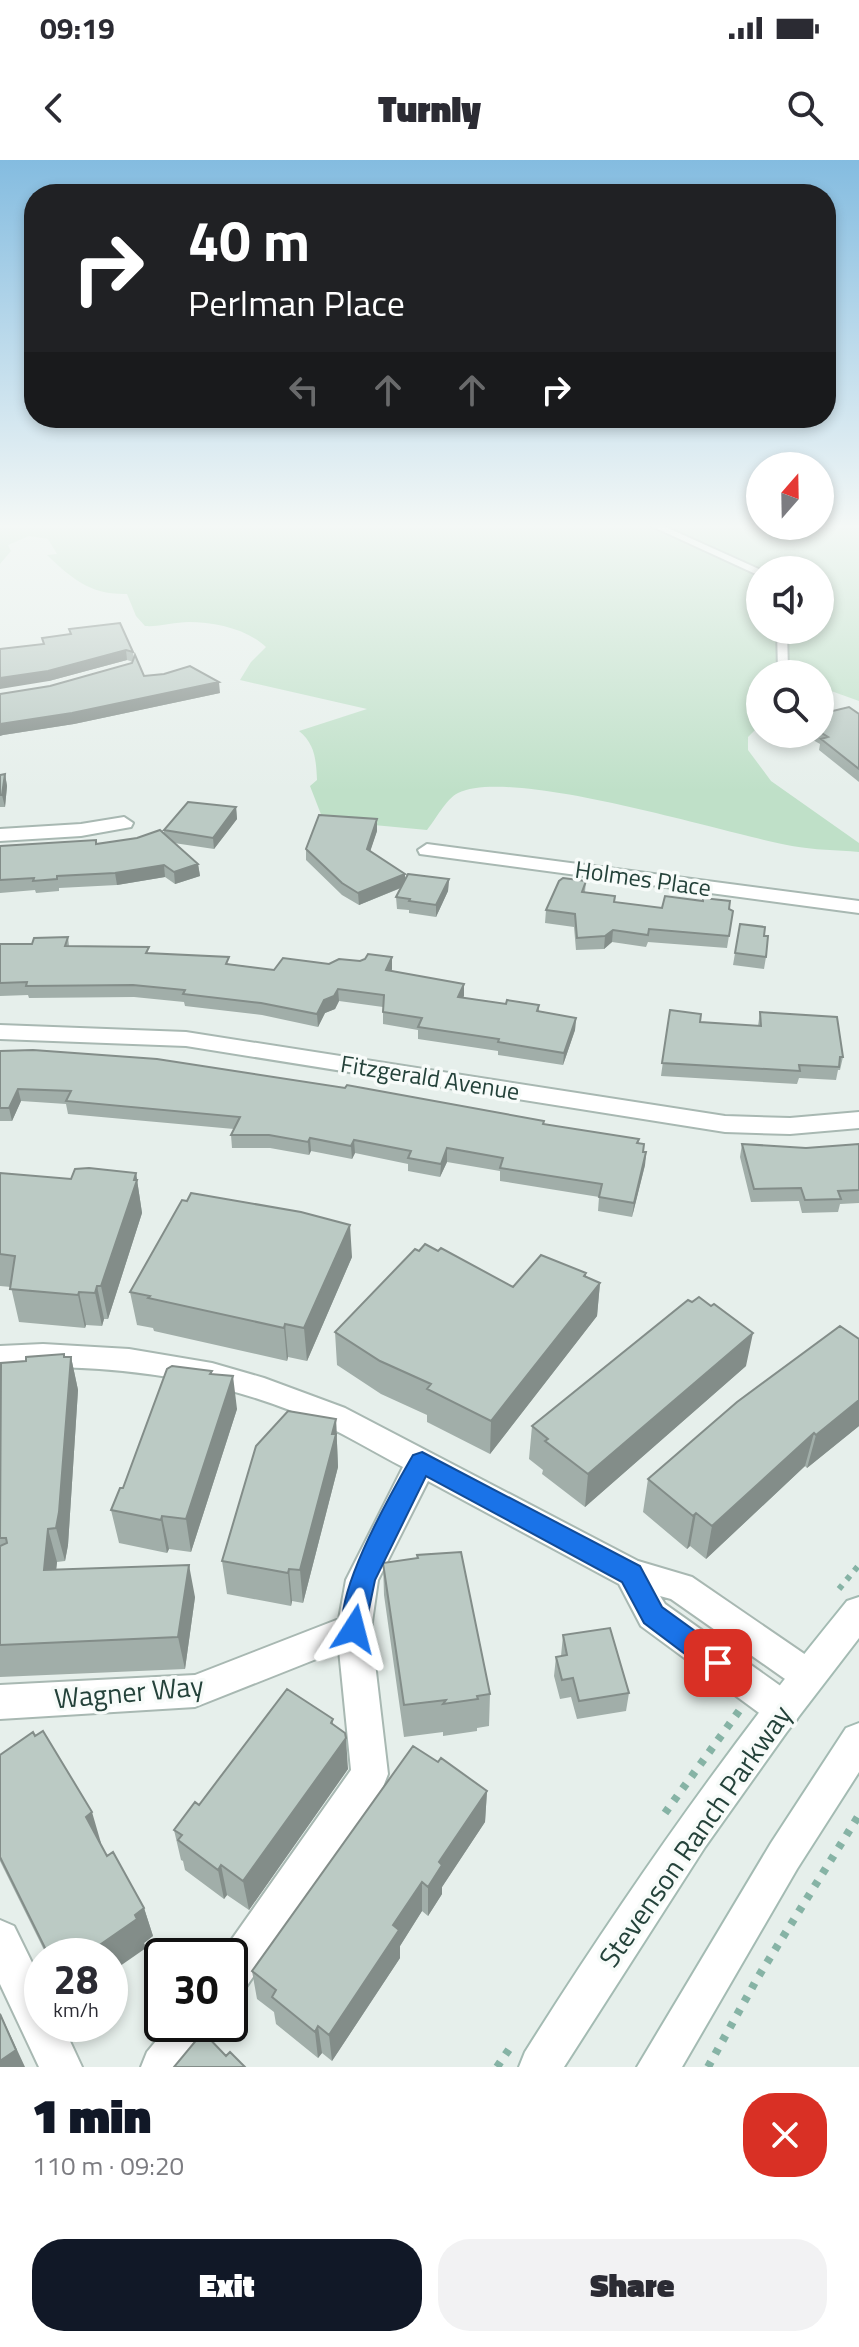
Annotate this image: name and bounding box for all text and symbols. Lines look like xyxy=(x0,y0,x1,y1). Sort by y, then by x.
text: 09:19 xyxy=(40,5,115,51)
text: Turnly xyxy=(378,81,481,136)
icon: back xyxy=(32,86,76,130)
icon: search xyxy=(783,86,827,130)
text: 40 m xyxy=(188,198,310,283)
icon: right xyxy=(56,216,160,320)
text: Perlman Place xyxy=(188,275,405,330)
icon: left xyxy=(282,368,326,412)
icon: ahead xyxy=(366,368,410,412)
icon: ahead xyxy=(450,368,494,412)
icon: right xyxy=(534,368,578,412)
north arrow xyxy=(746,452,834,540)
map controls xyxy=(746,452,834,748)
button: sound xyxy=(746,556,834,644)
button: search xyxy=(746,660,834,748)
street label: Holmes Place xyxy=(573,851,714,905)
street label: Fitzgerald Avenue xyxy=(338,1045,522,1109)
position arrow xyxy=(312,1587,396,1671)
pin xyxy=(684,1629,752,1697)
icon: arrive xyxy=(696,1641,740,1685)
street label: Wagner Way xyxy=(53,1664,205,1719)
street label: Stevenson Ranch Parkway xyxy=(588,1696,802,1976)
speed limit sign: 30 xyxy=(144,1938,248,2042)
text: 28 xyxy=(54,1949,98,2010)
text: km/h xyxy=(53,1994,99,2025)
text: 1 min xyxy=(32,2079,151,2152)
button: close xyxy=(743,2093,827,2177)
text: 110 m · 09:20 xyxy=(32,2146,184,2185)
button: Exit xyxy=(32,2239,422,2331)
button: Share xyxy=(438,2239,827,2331)

